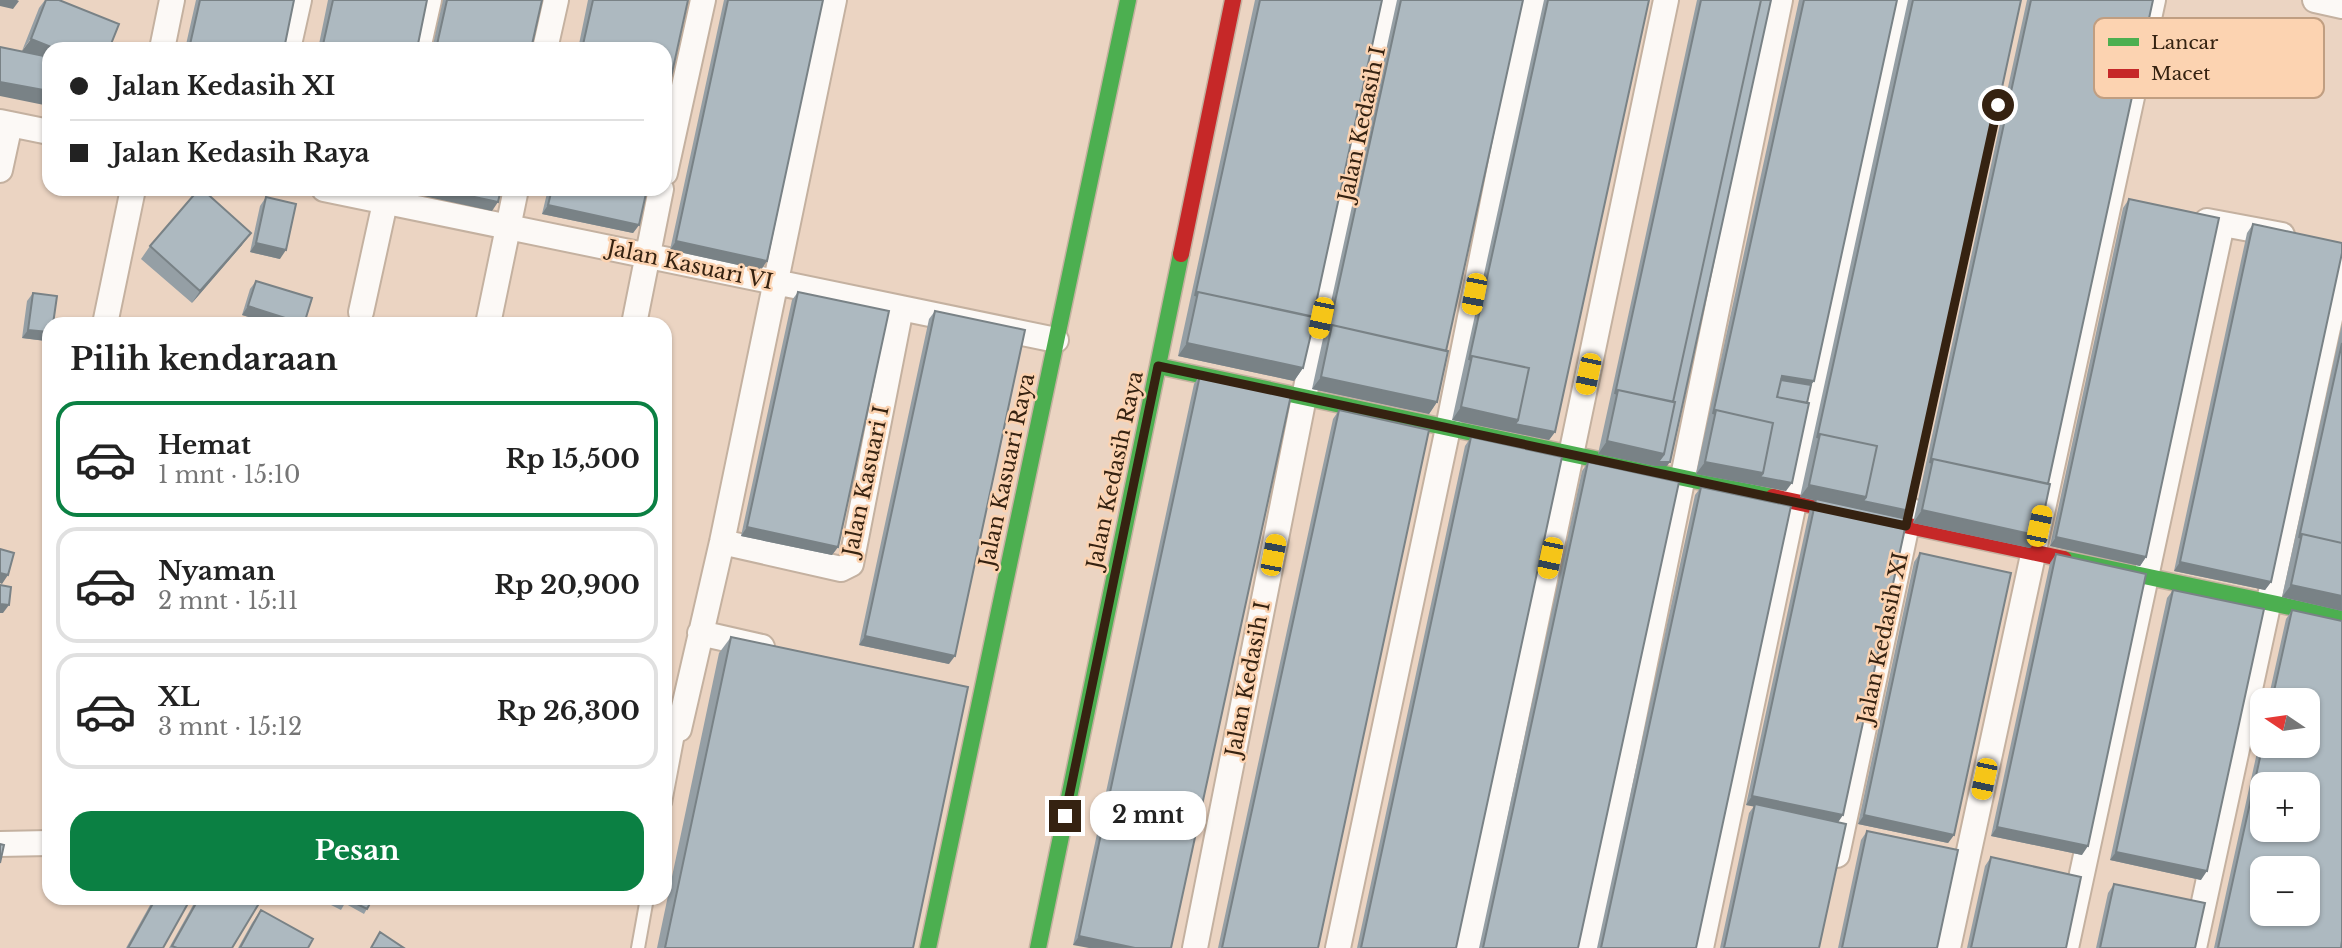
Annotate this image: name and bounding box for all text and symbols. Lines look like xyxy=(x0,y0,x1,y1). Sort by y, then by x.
legend xyxy=(2094,18,2324,98)
text: Lancar xyxy=(2151,31,2218,54)
street label: Jalan Kedasih I xyxy=(1332,44,1391,207)
text: Macet xyxy=(2151,62,2211,85)
text: Jalan Kedasih XI xyxy=(112,70,336,102)
route start xyxy=(1982,89,2014,121)
text: Jalan Kedasih Raya xyxy=(112,137,370,169)
street label: Jalan Kasuari VI xyxy=(602,234,775,295)
car xyxy=(1460,271,1489,317)
car xyxy=(1307,295,1336,341)
text: Pilih kendaraan xyxy=(70,339,338,379)
car xyxy=(1574,351,1603,397)
street label: Jalan Kedasih Raya xyxy=(1081,368,1149,574)
street label: Jalan Kasuari Raya xyxy=(973,371,1040,572)
street label: Jalan Kasuari I xyxy=(837,403,895,562)
icon: car xyxy=(74,428,137,491)
text: Hemat xyxy=(158,429,251,461)
text: Rp 15,500 xyxy=(505,443,640,475)
text: 1 mnt · 15:10 xyxy=(158,461,300,489)
car xyxy=(2025,503,2054,549)
car xyxy=(1259,532,1288,578)
car xyxy=(1536,535,1565,581)
street label: Jalan Kedasih XI xyxy=(1852,550,1914,729)
icon: car xyxy=(74,554,137,617)
text: Nyaman xyxy=(158,555,275,587)
text: Rp 20,900 xyxy=(494,569,640,601)
text: 2 mnt · 15:11 xyxy=(158,587,298,615)
street label: Jalan Kedasih I xyxy=(1220,599,1276,762)
icon: car xyxy=(74,680,137,743)
text: XL xyxy=(158,681,200,713)
north arrow xyxy=(2250,688,2320,758)
map controls xyxy=(2250,688,2320,926)
text: Rp 26,300 xyxy=(497,695,640,727)
text: 3 mnt · 15:12 xyxy=(158,713,302,741)
car xyxy=(1970,756,1999,802)
button: + xyxy=(2250,772,2320,842)
callout: 2 mnt xyxy=(1090,792,1205,840)
route end xyxy=(1049,800,1081,832)
text: 2 mnt xyxy=(1112,801,1184,829)
button: Pesan xyxy=(70,811,644,891)
button: − xyxy=(2250,856,2320,926)

